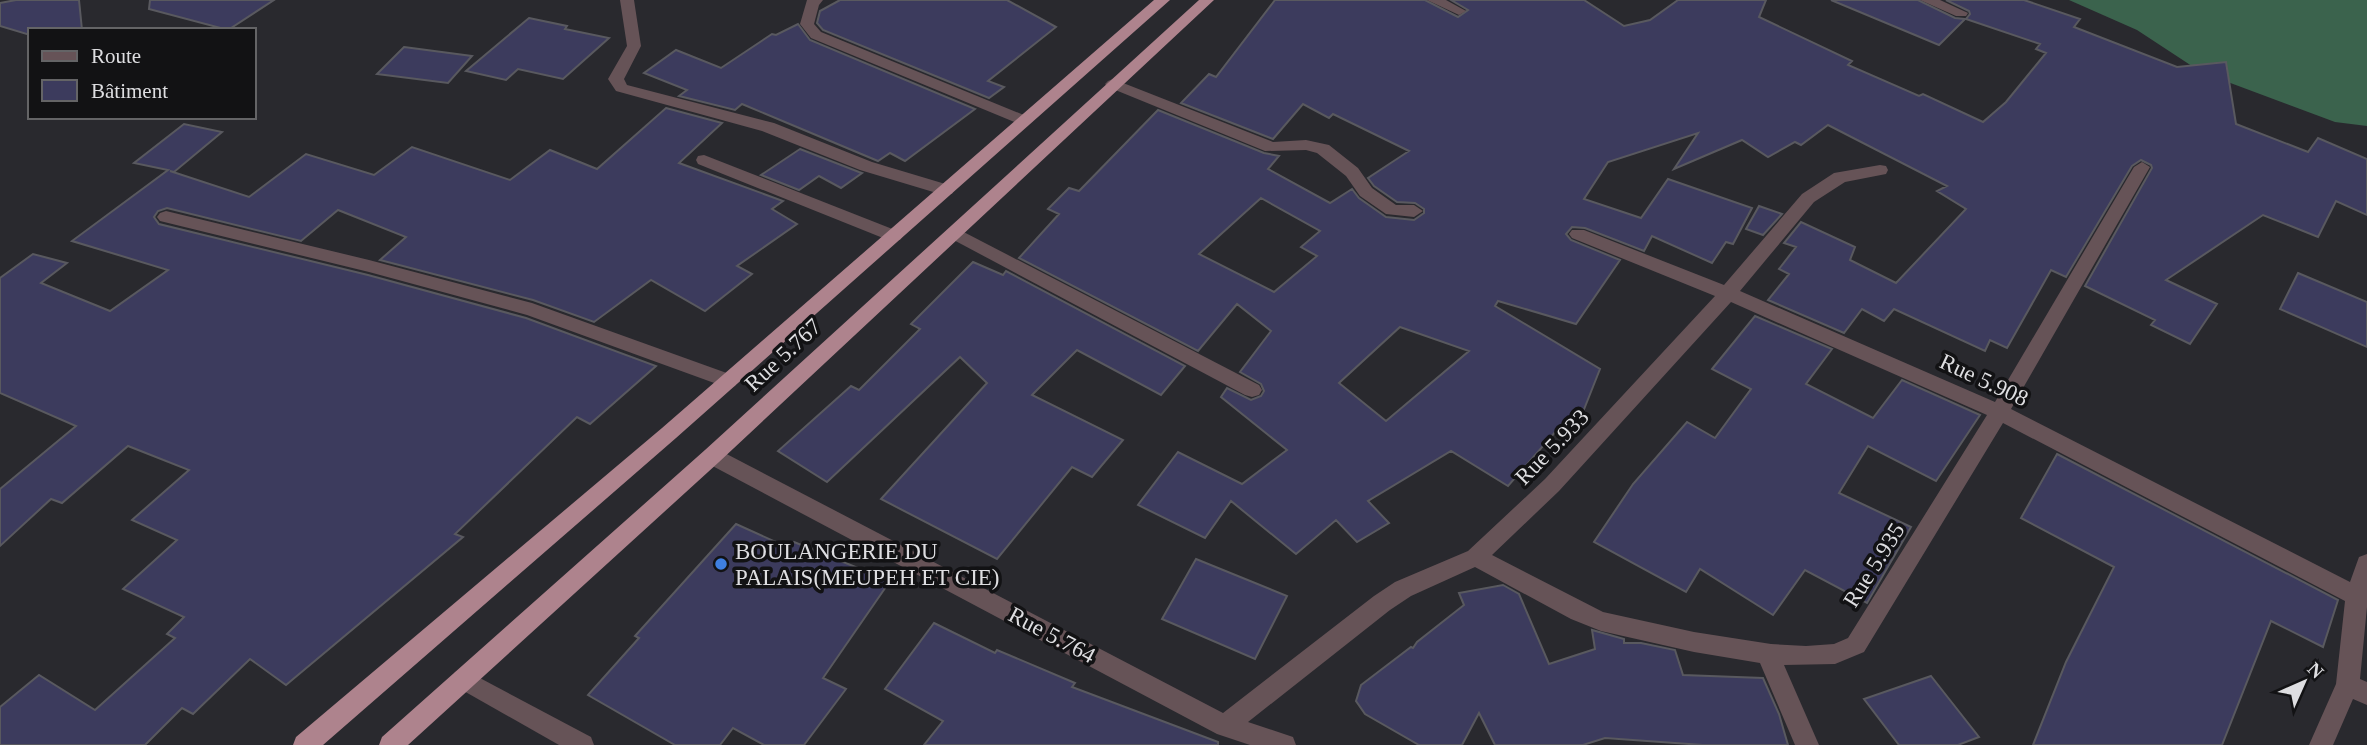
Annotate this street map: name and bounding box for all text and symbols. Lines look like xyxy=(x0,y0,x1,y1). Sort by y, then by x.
legend xyxy=(28,28,256,119)
text: Route xyxy=(91,44,141,68)
text: Bâtiment xyxy=(91,79,168,103)
street label: Rue 5.767 xyxy=(740,314,826,396)
street label: Rue 5.908 xyxy=(1936,349,2032,411)
street label: Rue 5.933 xyxy=(1510,404,1594,490)
street label: Rue 5.935 xyxy=(1838,518,1910,612)
place label: BOULANGERIE DU PALAIS(MEUPEH ET CIE) xyxy=(735,539,1000,590)
marker: BOULANGERIE DU PALAIS(MEUPEH ET CIE) xyxy=(713,556,729,572)
street label: Rue 5.764 xyxy=(1004,602,1100,668)
north arrow xyxy=(2269,647,2339,717)
text: N xyxy=(2303,658,2328,683)

